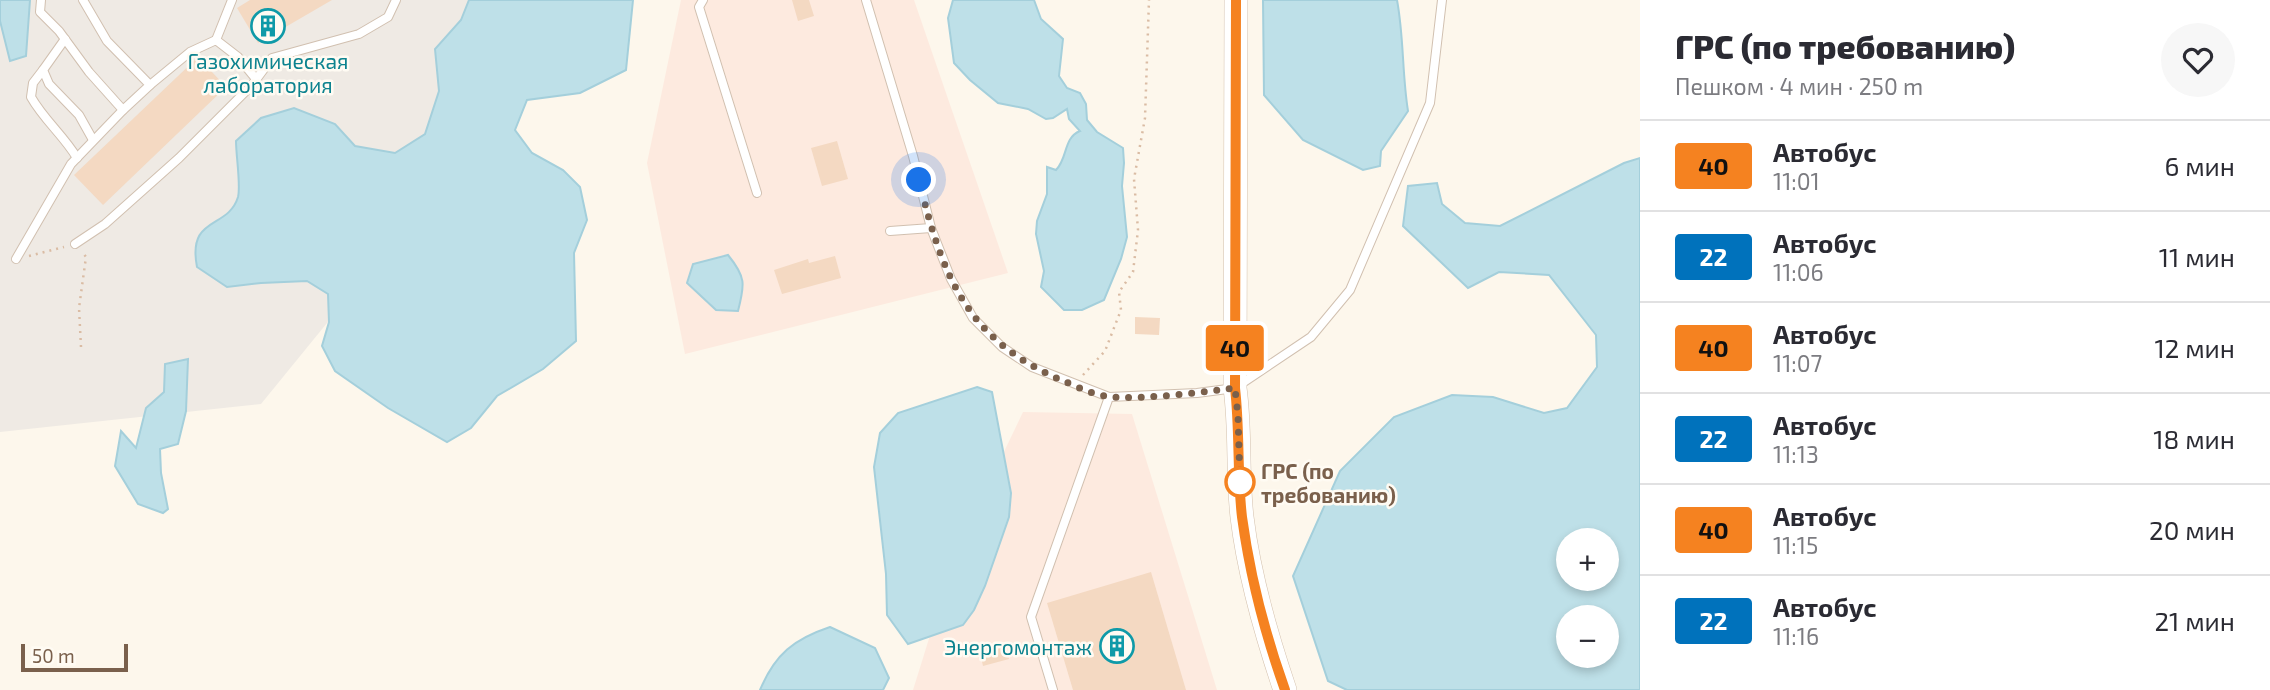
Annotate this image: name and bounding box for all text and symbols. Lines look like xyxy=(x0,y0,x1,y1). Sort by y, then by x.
building icon: Газохимическая лаборатория xyxy=(249,7,287,45)
button: heart xyxy=(2161,23,2235,97)
text: ГРС (по требованию) xyxy=(1675,26,2015,66)
place label: Газохимическая лаборатория xyxy=(188,48,348,97)
text: Пешком · 4 мин · 250 m xyxy=(1675,72,1923,100)
text: Автобус xyxy=(1773,136,1876,167)
text: 6 мин xyxy=(2164,150,2235,181)
text: 40 xyxy=(1698,151,1729,180)
your location xyxy=(901,162,936,197)
text: 11:01 xyxy=(1773,167,1820,195)
text: Автобус xyxy=(1773,227,1876,258)
text: 11 мин xyxy=(2159,241,2235,272)
text: 22 xyxy=(1700,242,1727,271)
text: 11:06 xyxy=(1773,258,1824,286)
text: Автобус xyxy=(1773,318,1876,349)
line badge: 40 xyxy=(1204,325,1266,371)
text: 12 мин xyxy=(2154,332,2235,363)
text: 40 xyxy=(1220,333,1250,362)
text: 40 xyxy=(1698,333,1729,362)
text: 11:07 xyxy=(1773,349,1822,377)
text: Автобус xyxy=(1773,409,1876,440)
text: 18 мин xyxy=(2153,423,2235,454)
text: 22 xyxy=(1700,424,1727,453)
text: 11:13 xyxy=(1773,440,1819,468)
place label: ГРС (по требованию) xyxy=(1261,458,1396,507)
marker: ГРС (по требованию) xyxy=(1225,467,1255,497)
text: Автобус xyxy=(1773,500,1876,531)
text: 20 мин xyxy=(2149,514,2235,545)
text: 40 xyxy=(1698,515,1729,544)
map controls xyxy=(1556,528,1619,668)
button: + xyxy=(1556,528,1619,591)
text: 11:15 xyxy=(1773,531,1818,559)
text: Автобус xyxy=(1773,591,1876,622)
button: − xyxy=(1556,605,1619,668)
text: 21 мин xyxy=(2154,605,2235,636)
text: 22 xyxy=(1700,606,1727,635)
text: 11:16 xyxy=(1773,622,1819,650)
building icon: Энергомонтаж xyxy=(1098,627,1136,665)
place label: Энергомонтаж xyxy=(944,634,1092,659)
scale bar xyxy=(21,641,128,673)
text: 50 m xyxy=(32,644,75,667)

